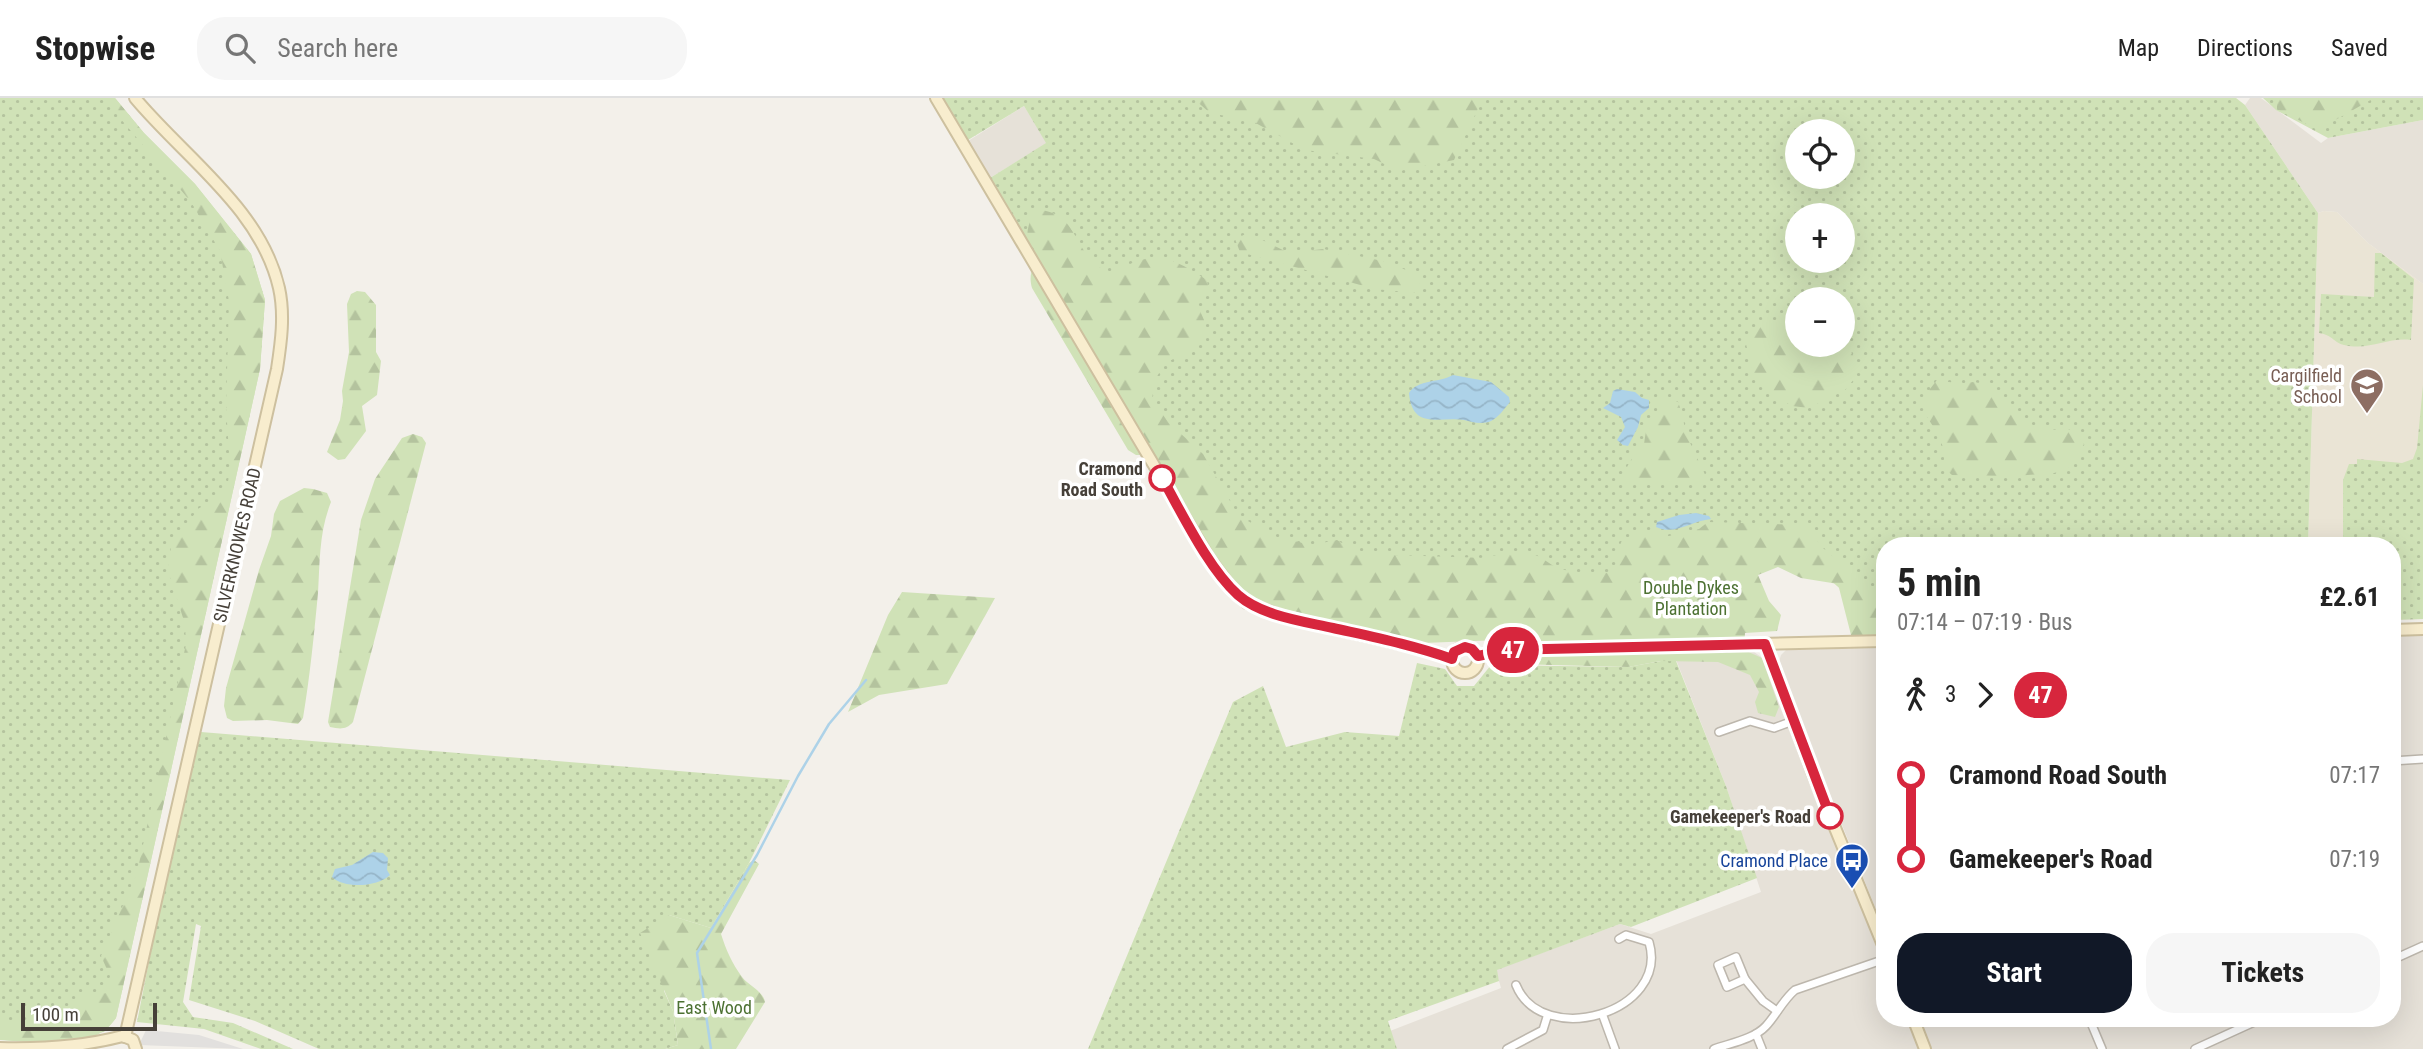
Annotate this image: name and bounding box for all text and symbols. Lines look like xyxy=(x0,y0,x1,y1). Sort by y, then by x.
search box xyxy=(197,17,687,80)
text: Stopwise xyxy=(35,29,155,68)
icon: search xyxy=(221,29,259,67)
text: Search here xyxy=(277,33,398,63)
text: Map xyxy=(2118,34,2159,62)
text: Directions xyxy=(2197,34,2293,62)
text: Saved xyxy=(2331,34,2388,62)
map controls xyxy=(1785,119,1855,357)
button: locate xyxy=(1785,119,1855,189)
button: + xyxy=(1785,203,1855,273)
button: − xyxy=(1785,287,1855,357)
place label: Cargilfield School xyxy=(2270,365,2342,407)
school or university icon: Cargilfield School xyxy=(2348,366,2386,415)
place label: Cramond Road South xyxy=(1061,458,1143,500)
marker: Cramond Road South xyxy=(1149,465,1175,491)
street label: SILVERKNOWES ROAD xyxy=(209,466,265,624)
text: 5 min xyxy=(1897,561,1981,605)
park label: Double Dykes Plantation xyxy=(1643,577,1739,619)
text: £2.61 xyxy=(2319,582,2380,612)
text: 07:14 – 07:19 · Bus xyxy=(1897,609,2073,636)
line badge: 47 xyxy=(1482,627,1544,673)
text: 47 xyxy=(1501,636,1525,664)
icon: walk xyxy=(1897,676,1935,714)
icon: forward xyxy=(1966,676,2004,714)
text: 3 xyxy=(1945,681,1956,708)
text: 47 xyxy=(2028,681,2053,709)
text: Cramond Road South xyxy=(1949,760,2167,790)
text: 07:17 xyxy=(2329,762,2380,789)
marker: Gamekeeper's Road xyxy=(1817,803,1843,829)
place label: Gamekeeper's Road xyxy=(1670,806,1811,827)
bus stop icon: Cramond Place xyxy=(1833,841,1871,890)
text: Gamekeeper's Road xyxy=(1949,844,2153,874)
text: 07:19 xyxy=(2329,846,2380,873)
place label: Cramond Place xyxy=(1720,850,1828,871)
button: Start xyxy=(1897,933,2132,1013)
button: Tickets xyxy=(2146,933,2380,1013)
park label: East Wood xyxy=(676,997,752,1018)
scale bar xyxy=(21,1000,158,1032)
text: 100 m xyxy=(32,1003,79,1026)

